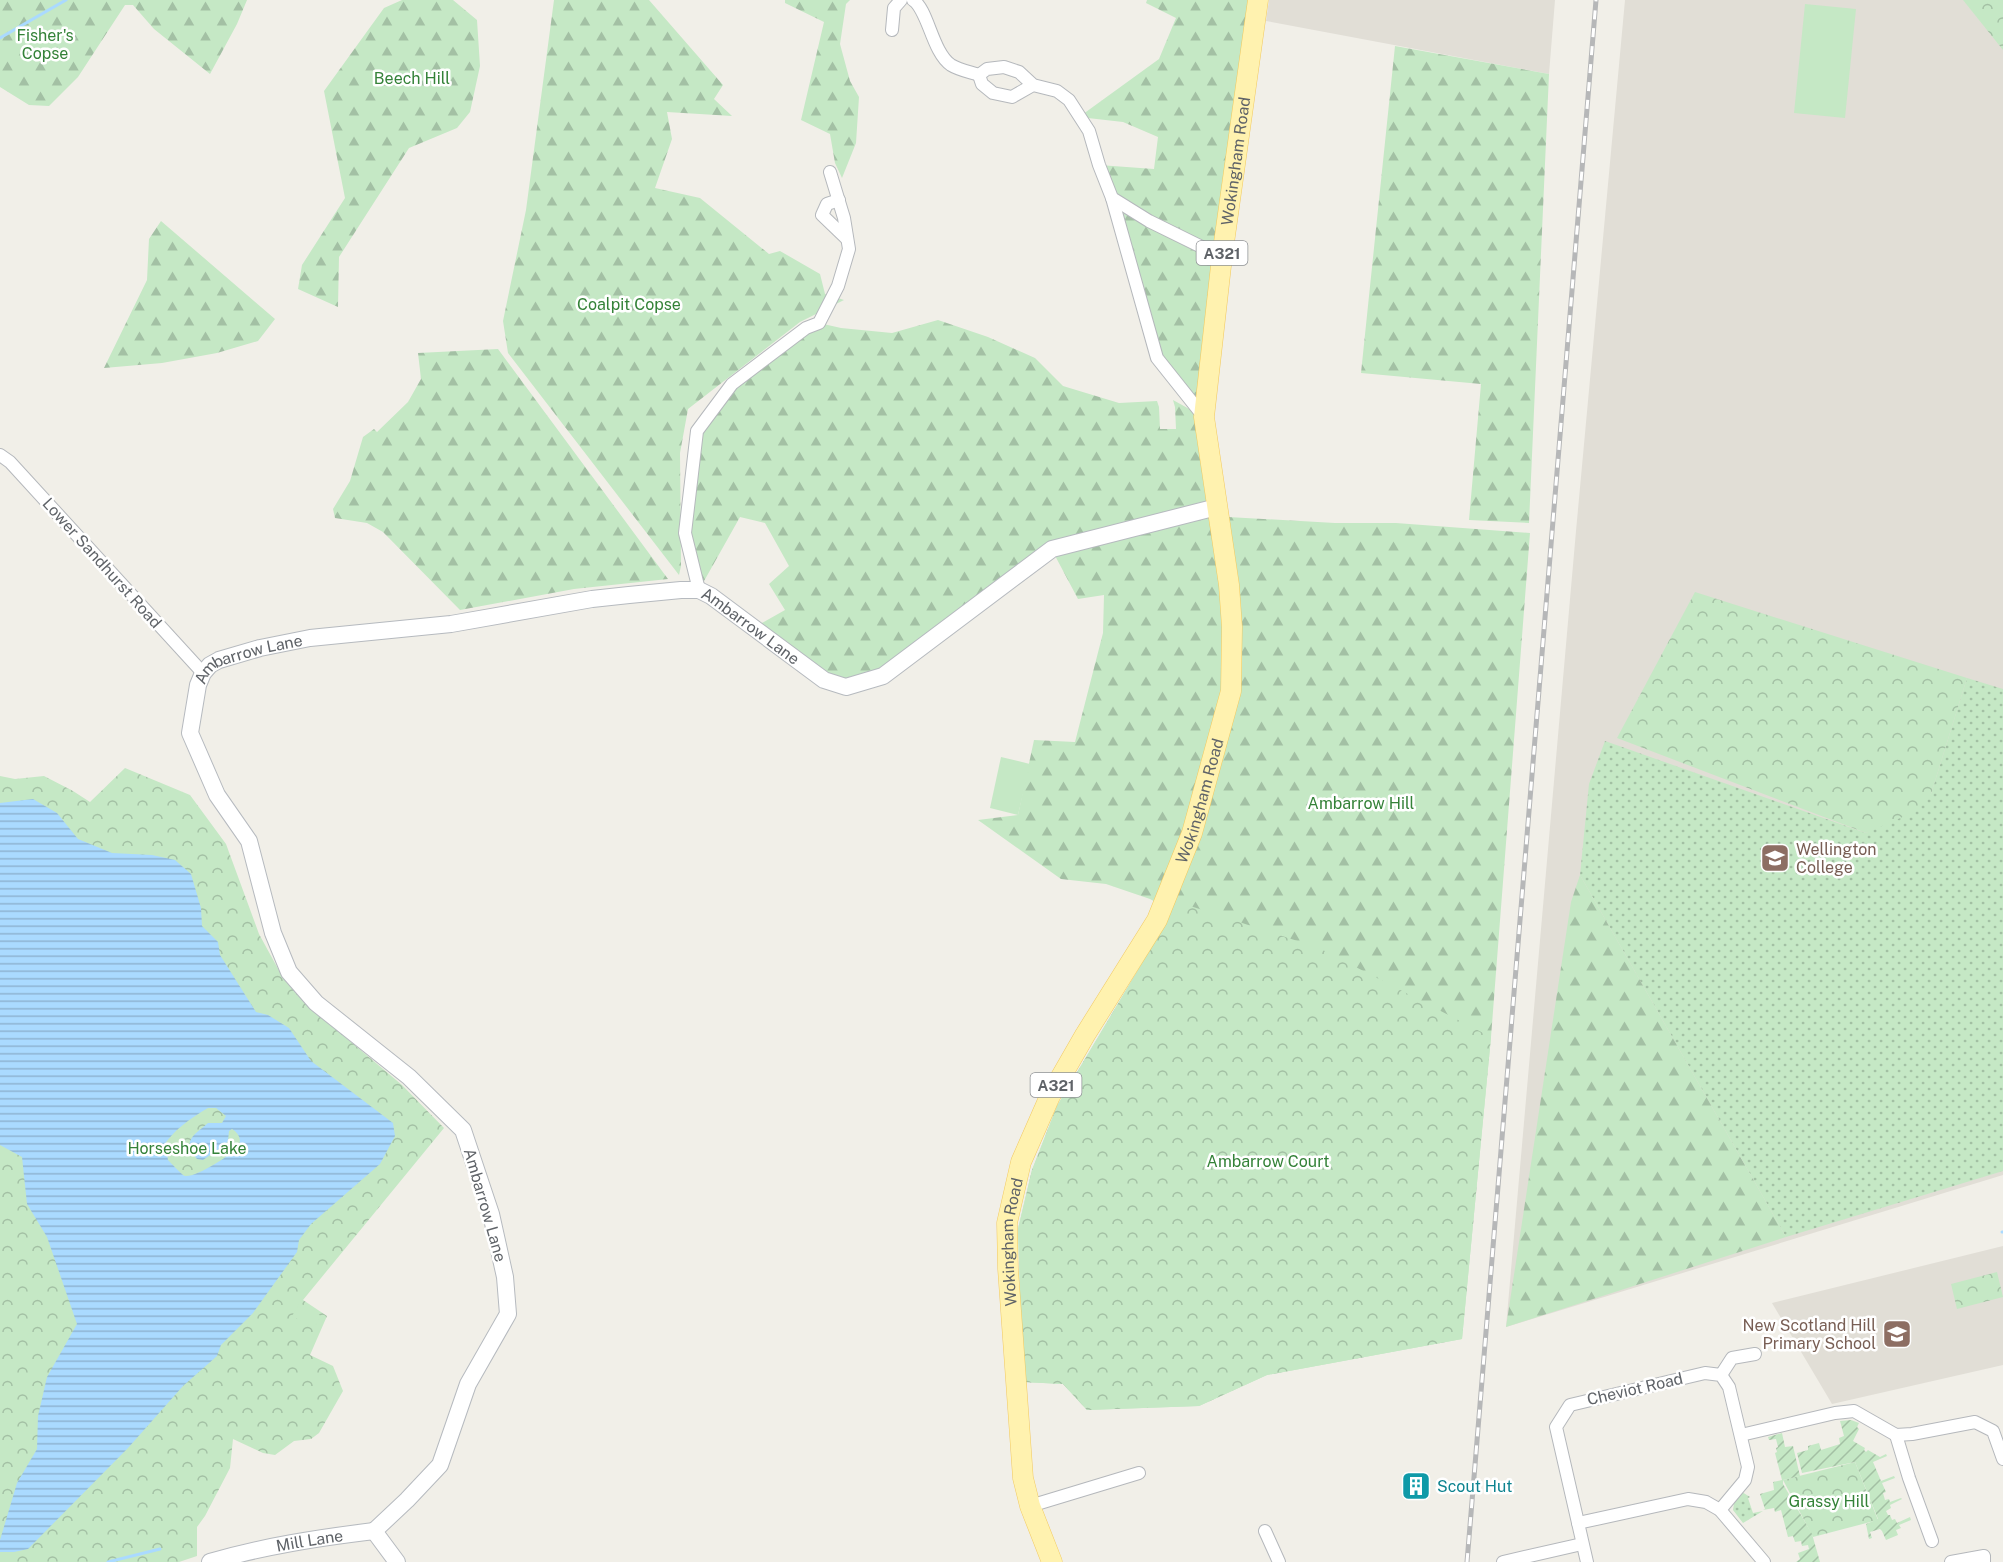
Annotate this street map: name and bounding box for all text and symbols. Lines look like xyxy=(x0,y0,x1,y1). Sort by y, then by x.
park label: Fisher's Copse xyxy=(16,26,74,63)
park label: Beech Hill xyxy=(374,69,450,88)
street label: Wokingham Road xyxy=(1217,96,1254,227)
road number: A321 xyxy=(1196,241,1248,265)
park label: Coalpit Copse xyxy=(577,295,681,314)
street label: Lower Sandhurst Road xyxy=(39,494,165,632)
street label: Ambarrow Lane xyxy=(699,583,804,668)
street label: Ambarrow Lane xyxy=(190,630,304,687)
street label: Wokingham Road xyxy=(1171,736,1227,866)
park label: Ambarrow Hill xyxy=(1308,794,1415,813)
place label: Wellington College xyxy=(1796,840,1877,877)
school or university icon: Wellington College xyxy=(1759,842,1791,874)
road number: A321 xyxy=(1030,1073,1082,1097)
park label: Horseshoe Lake xyxy=(127,1139,247,1158)
street label: Ambarrow Lane xyxy=(460,1146,510,1264)
park label: Ambarrow Court xyxy=(1207,1152,1329,1171)
street label: Wokingham Road xyxy=(997,1176,1027,1307)
place label: New Scotland Hill Primary School xyxy=(1742,1316,1876,1353)
school or university icon: New Scotland Hill Primary School xyxy=(1881,1318,1913,1350)
street label: Cheviot Road xyxy=(1585,1369,1685,1409)
building icon: Scout Hut xyxy=(1400,1470,1432,1502)
place label: Scout Hut xyxy=(1437,1477,1513,1496)
park label: Grassy Hill xyxy=(1789,1492,1870,1511)
street label: Mill Lane xyxy=(274,1526,344,1555)

